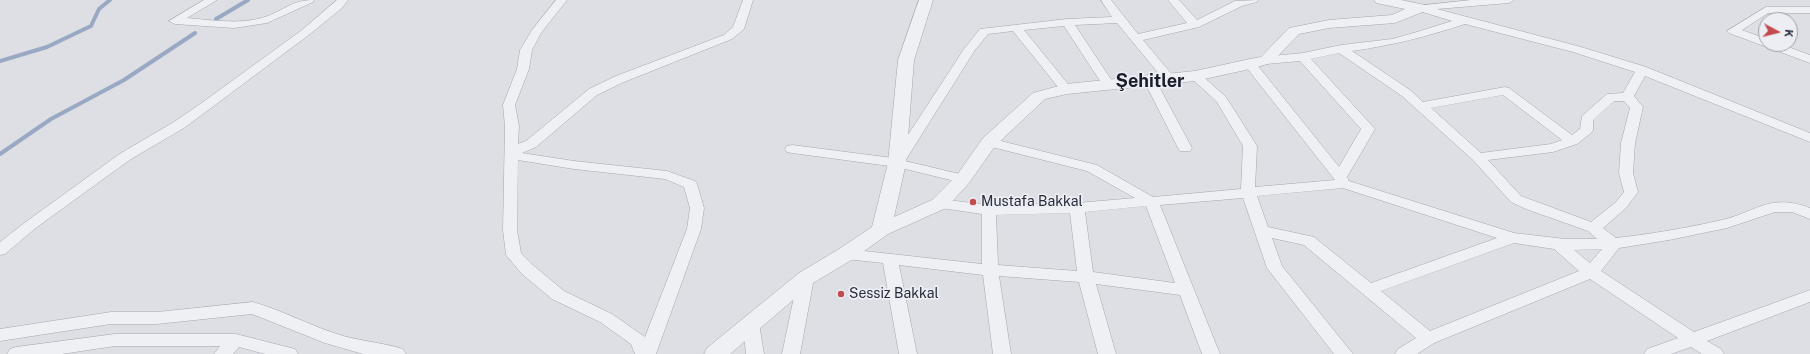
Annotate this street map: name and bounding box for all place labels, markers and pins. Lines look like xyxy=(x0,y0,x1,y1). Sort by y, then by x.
place label: Mustafa Bakkal xyxy=(981,194,1083,210)
marker: Mustafa Bakkal xyxy=(968,197,978,207)
place label: Sessiz Bakkal xyxy=(849,286,939,302)
marker: Sessiz Bakkal xyxy=(836,289,846,299)

